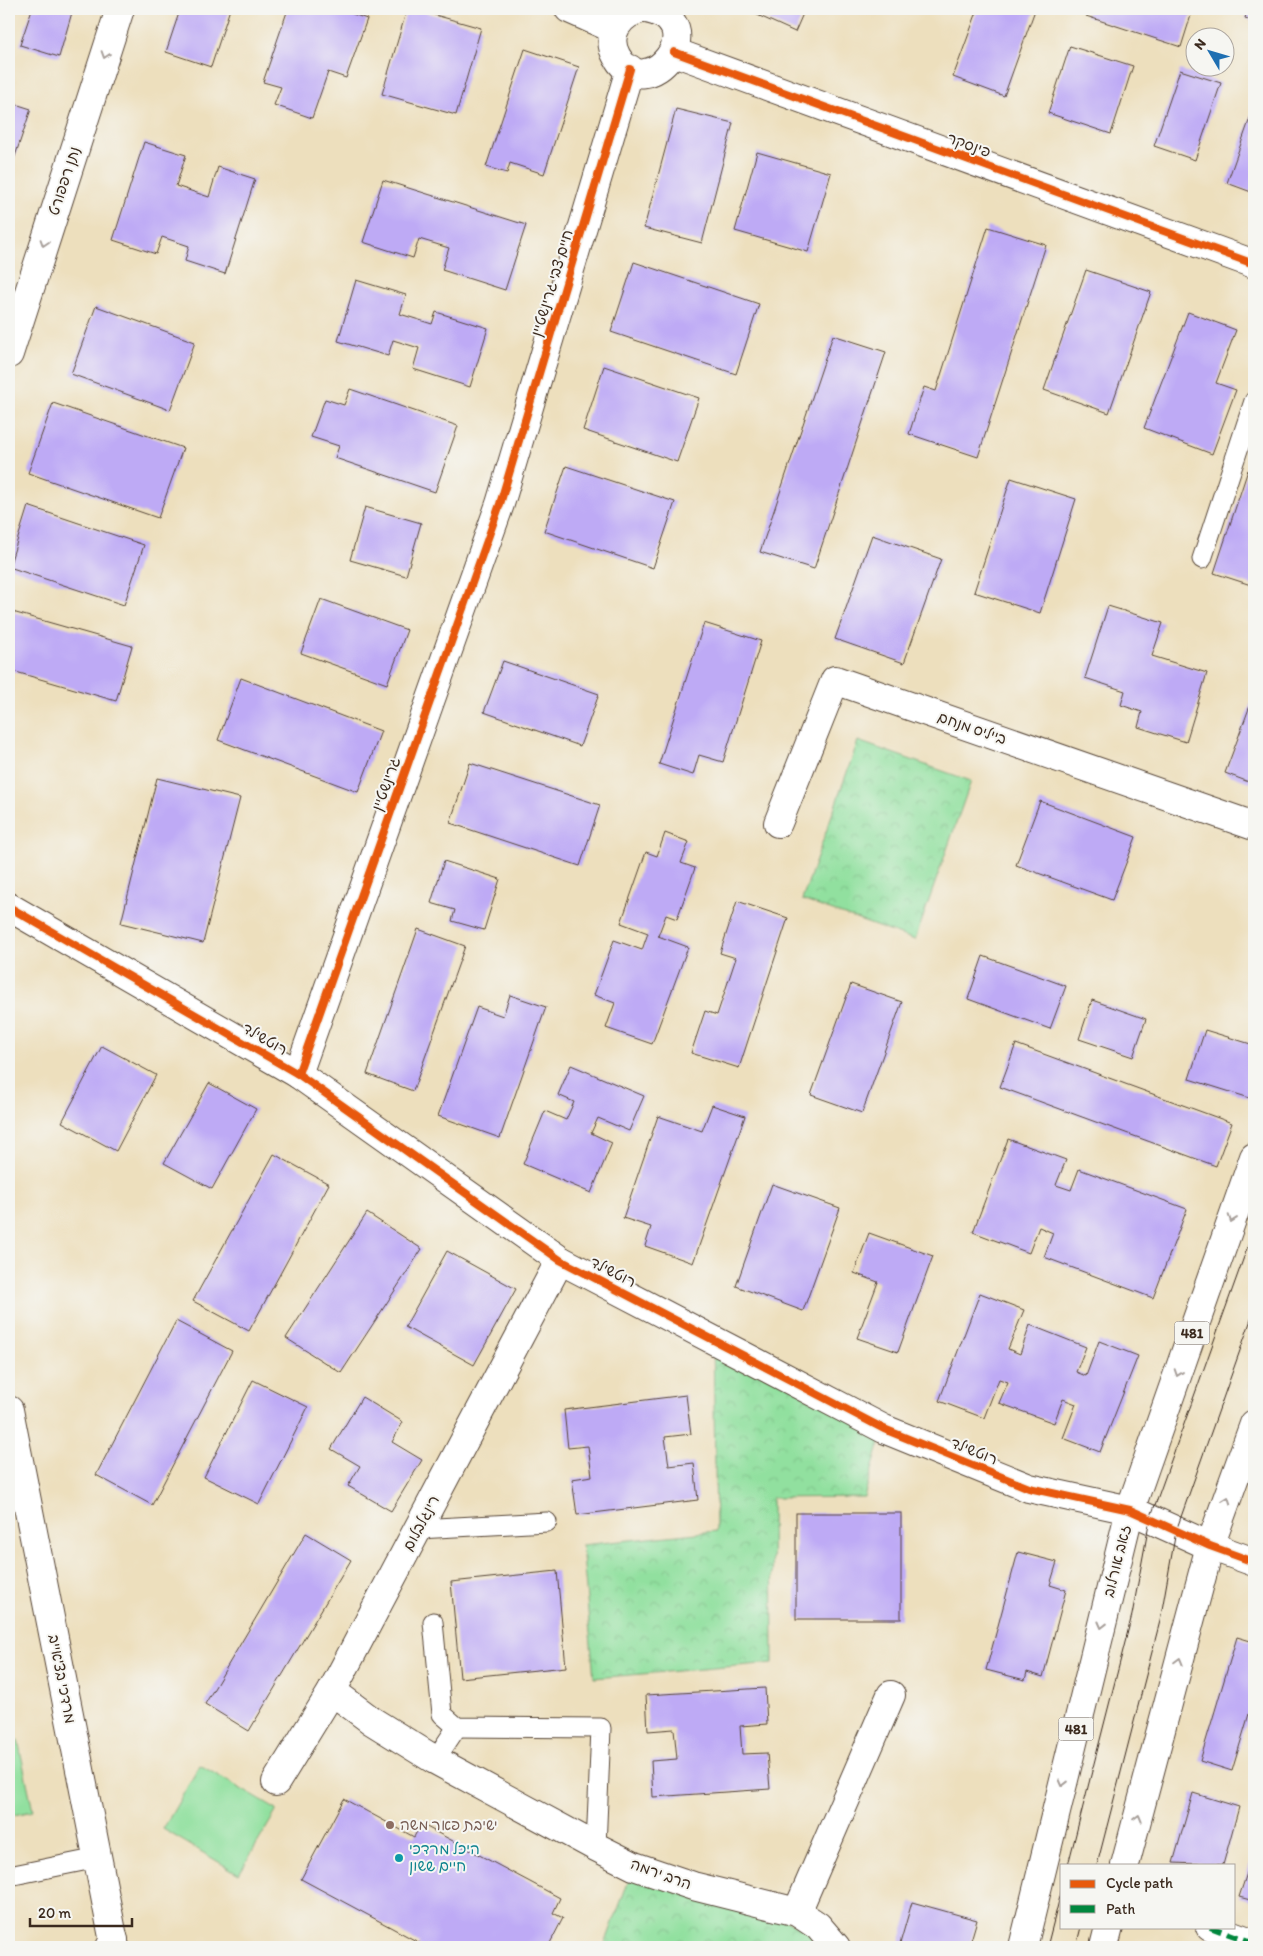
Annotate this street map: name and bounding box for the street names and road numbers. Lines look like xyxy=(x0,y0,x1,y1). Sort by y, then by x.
street label: פינסקר xyxy=(945,129,993,161)
street label: נתן רפפורט xyxy=(44,144,84,218)
street label: חיים צבי גרינשטיין xyxy=(527,227,577,339)
street label: בייליס מנחם xyxy=(935,708,1009,748)
street label: גרינשטיין xyxy=(368,755,404,813)
street label: רוטשילד xyxy=(239,1019,291,1059)
street label: רוטשילד xyxy=(587,1253,639,1291)
road number: 481 xyxy=(1174,1322,1210,1345)
street label: רוטשילד xyxy=(948,1433,1000,1469)
street label: רינגלבלום xyxy=(399,1492,443,1554)
street label: זאב אורלוב xyxy=(1099,1523,1135,1599)
street label: מרדכי בצ'אייב xyxy=(45,1633,79,1725)
road number: 481 xyxy=(1058,1718,1094,1740)
street label: הרב ירמה xyxy=(628,1855,694,1893)

